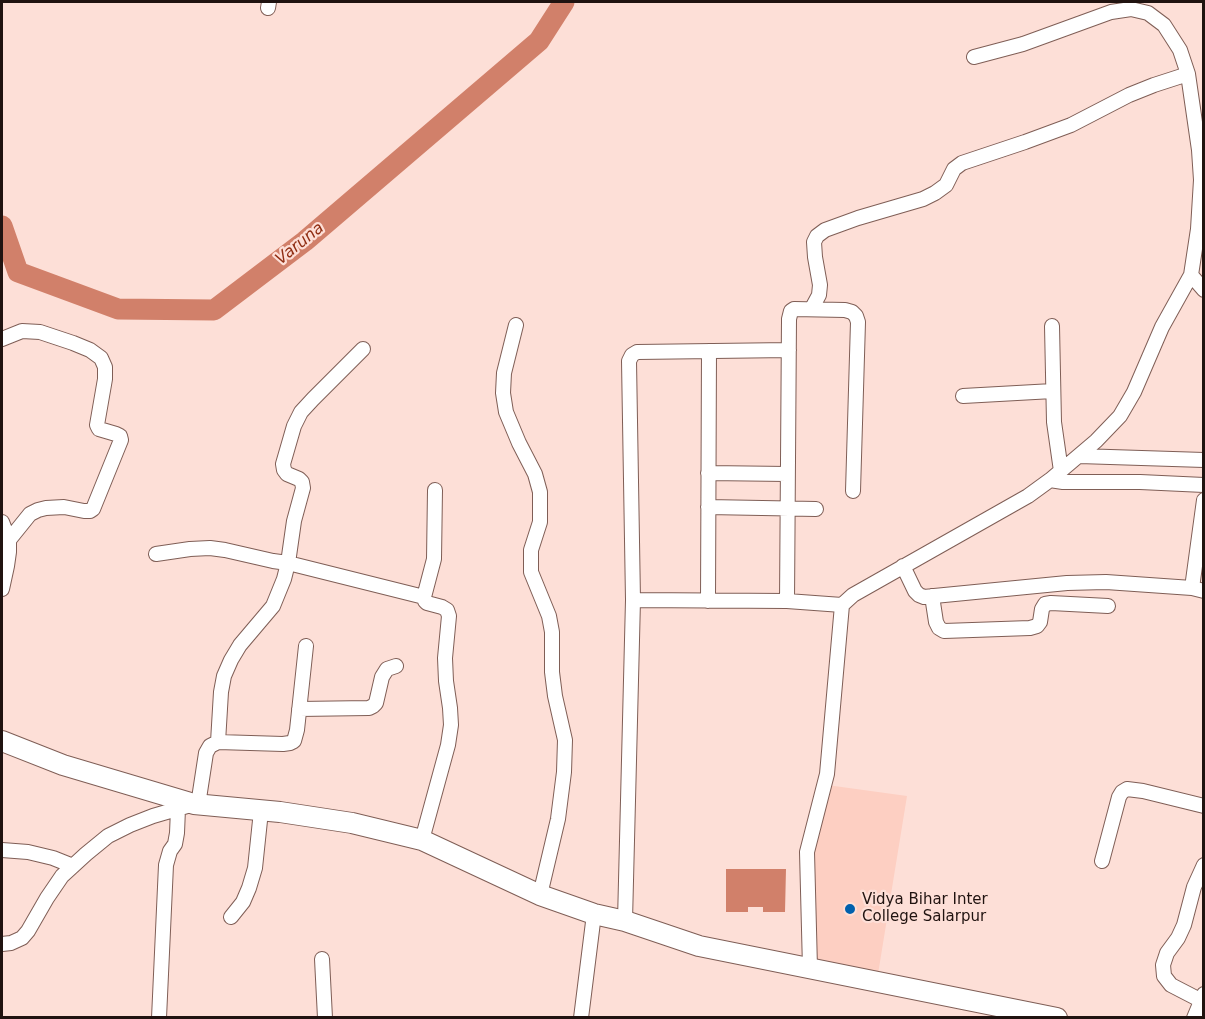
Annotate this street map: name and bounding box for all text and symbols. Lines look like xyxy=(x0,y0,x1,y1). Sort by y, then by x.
water label: Varuna xyxy=(272,219,328,269)
place label: Vidya Bihar Inter College Salarpur xyxy=(862,891,988,926)
marker: Vidya Bihar Inter College Salarpur xyxy=(843,902,857,916)

